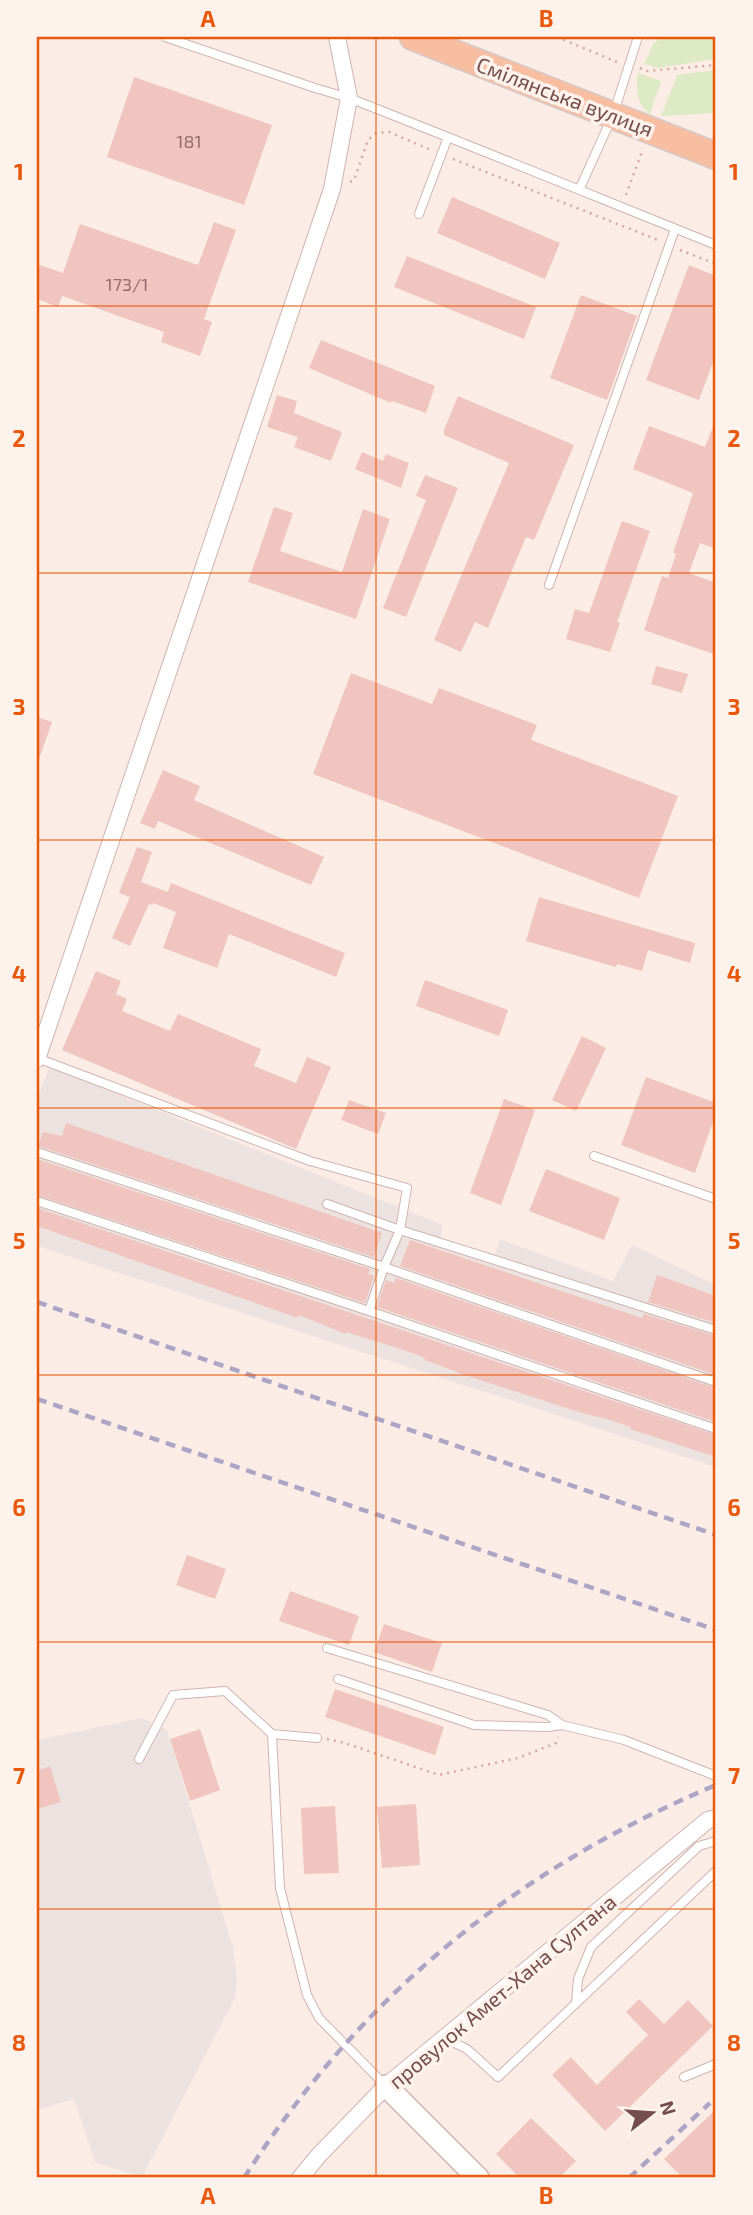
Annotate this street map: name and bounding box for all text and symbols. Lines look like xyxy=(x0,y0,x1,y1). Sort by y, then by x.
text: A xyxy=(200,4,216,32)
text: B xyxy=(539,4,553,32)
street label: Смілянська вулиця xyxy=(473,51,657,142)
house number: 181 xyxy=(176,130,202,152)
text: 1 xyxy=(14,157,24,185)
text: 1 xyxy=(729,157,739,185)
house number: 173/1 xyxy=(106,273,148,295)
text: 2 xyxy=(12,424,26,452)
text: 2 xyxy=(727,424,741,452)
text: 3 xyxy=(12,692,26,720)
text: 3 xyxy=(727,692,741,720)
text: 4 xyxy=(12,959,26,987)
text: 4 xyxy=(727,959,741,987)
text: 5 xyxy=(13,1226,25,1254)
text: 5 xyxy=(728,1226,740,1254)
text: 6 xyxy=(12,1493,26,1521)
text: 6 xyxy=(727,1493,741,1521)
text: 7 xyxy=(13,1761,25,1789)
text: 7 xyxy=(728,1761,740,1789)
street label: провулок Амет-Хана Султана xyxy=(383,1889,621,2094)
text: 8 xyxy=(12,2028,26,2056)
text: 8 xyxy=(727,2028,741,2056)
north arrow xyxy=(616,2078,686,2148)
text: N xyxy=(656,2098,682,2118)
text: A xyxy=(200,2181,216,2209)
text: B xyxy=(539,2181,553,2209)

